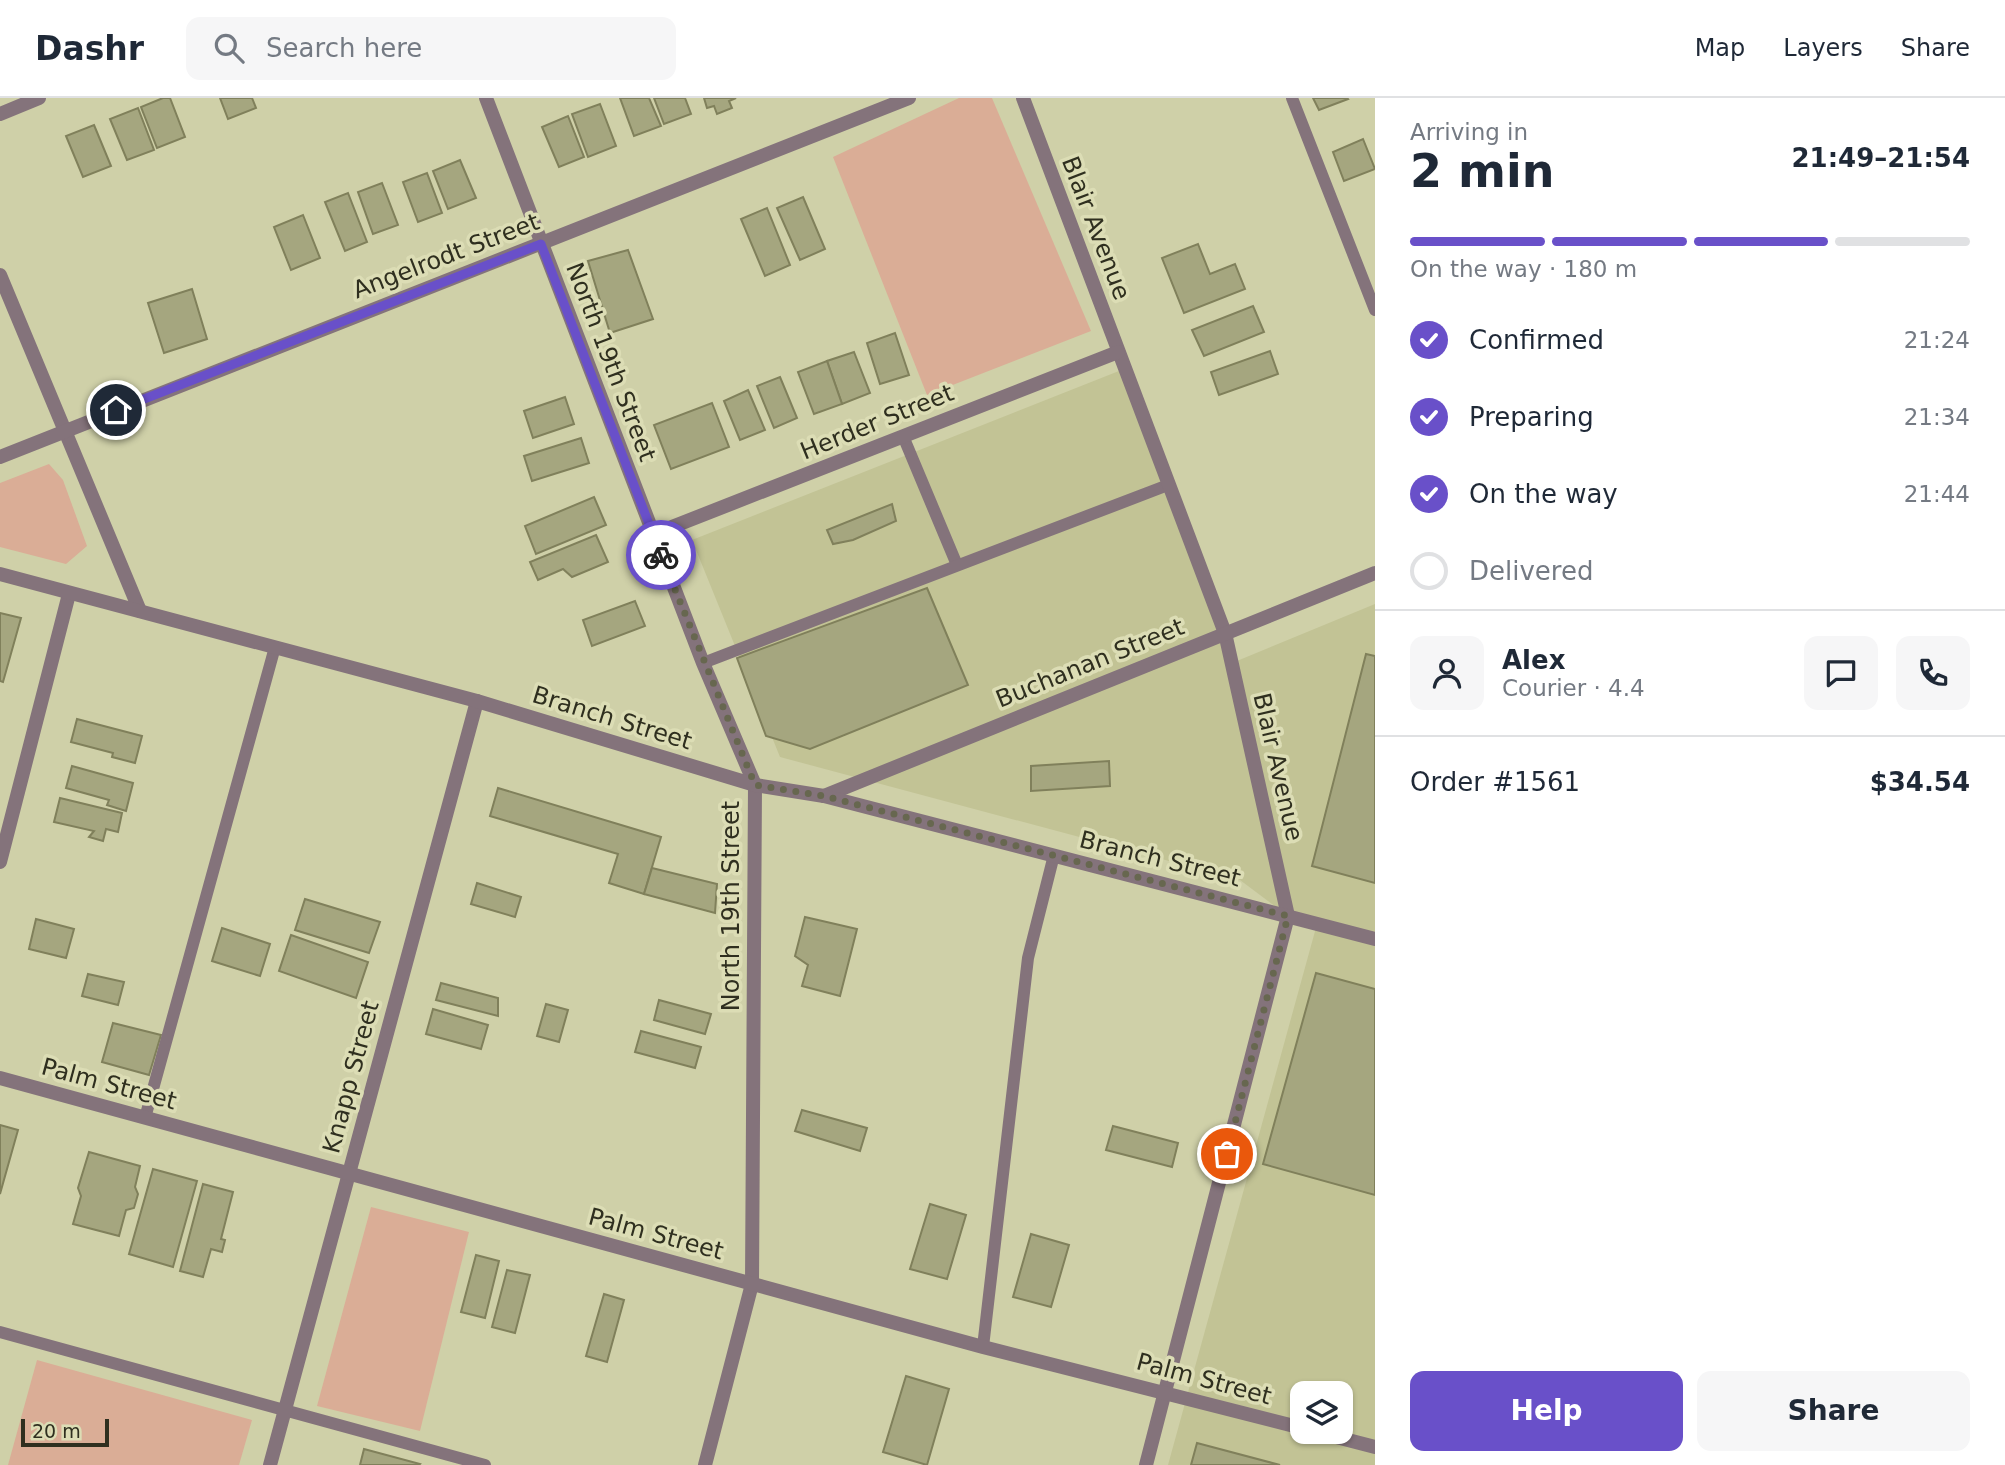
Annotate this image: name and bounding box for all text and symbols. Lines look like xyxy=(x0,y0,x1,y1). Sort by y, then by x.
search box xyxy=(186,17,676,80)
text: Dashr xyxy=(35,29,144,68)
icon: search xyxy=(210,29,248,67)
text: Search here xyxy=(266,33,422,63)
text: Map xyxy=(1695,34,1745,62)
text: Layers xyxy=(1783,34,1863,62)
text: Share xyxy=(1901,34,1970,62)
text: Arriving in xyxy=(1410,119,1528,145)
text: 21:49–21:54 xyxy=(1791,143,1970,173)
text: 2 min xyxy=(1410,144,1554,198)
street label: Blair Avenue xyxy=(1056,152,1136,304)
street label: Angelrodt Street xyxy=(349,208,543,304)
text: On the way · 180 m xyxy=(1410,256,1637,282)
street label: North 19th Street xyxy=(560,259,662,465)
icon: check xyxy=(1410,321,1448,359)
text: Confirmed xyxy=(1469,325,1604,355)
text: 21:24 xyxy=(1904,327,1970,353)
street label: Herder Street xyxy=(796,379,958,465)
pin xyxy=(86,380,146,440)
icon: home xyxy=(97,391,135,429)
icon: check xyxy=(1410,398,1448,436)
text: Preparing xyxy=(1469,402,1594,432)
text: 21:34 xyxy=(1904,404,1970,430)
icon: check xyxy=(1410,475,1448,513)
text: On the way xyxy=(1469,479,1618,509)
text: 21:44 xyxy=(1904,481,1970,507)
courier xyxy=(626,520,696,590)
icon: bike xyxy=(642,536,680,574)
text: Delivered xyxy=(1469,556,1593,586)
street label: Buchanan Street xyxy=(992,612,1188,714)
button: person xyxy=(1410,636,1484,710)
button: chat xyxy=(1804,636,1878,710)
button: phone xyxy=(1896,636,1970,710)
text: Alex xyxy=(1502,645,1565,675)
text: Courier · 4.4 xyxy=(1502,675,1645,701)
street label: Branch Street xyxy=(529,680,695,756)
street label: Blair Avenue xyxy=(1247,690,1309,844)
text: Order #1561 xyxy=(1410,767,1580,797)
text: $34.54 xyxy=(1870,767,1970,797)
street label: North 19th Street xyxy=(717,801,745,1011)
street label: Branch Street xyxy=(1076,825,1244,893)
street label: Knapp Street xyxy=(317,998,385,1156)
street label: Palm Street xyxy=(38,1053,180,1115)
pin xyxy=(1197,1124,1257,1184)
icon: bag xyxy=(1208,1135,1246,1173)
street label: Palm Street xyxy=(585,1203,727,1265)
street label: Palm Street xyxy=(1133,1348,1275,1410)
button: Help xyxy=(1410,1371,1683,1451)
button: Share xyxy=(1697,1371,1970,1451)
map controls xyxy=(1290,1381,1353,1444)
button: layers xyxy=(1290,1381,1353,1444)
scale bar xyxy=(21,1416,108,1448)
text: 20 m xyxy=(32,1420,81,1442)

